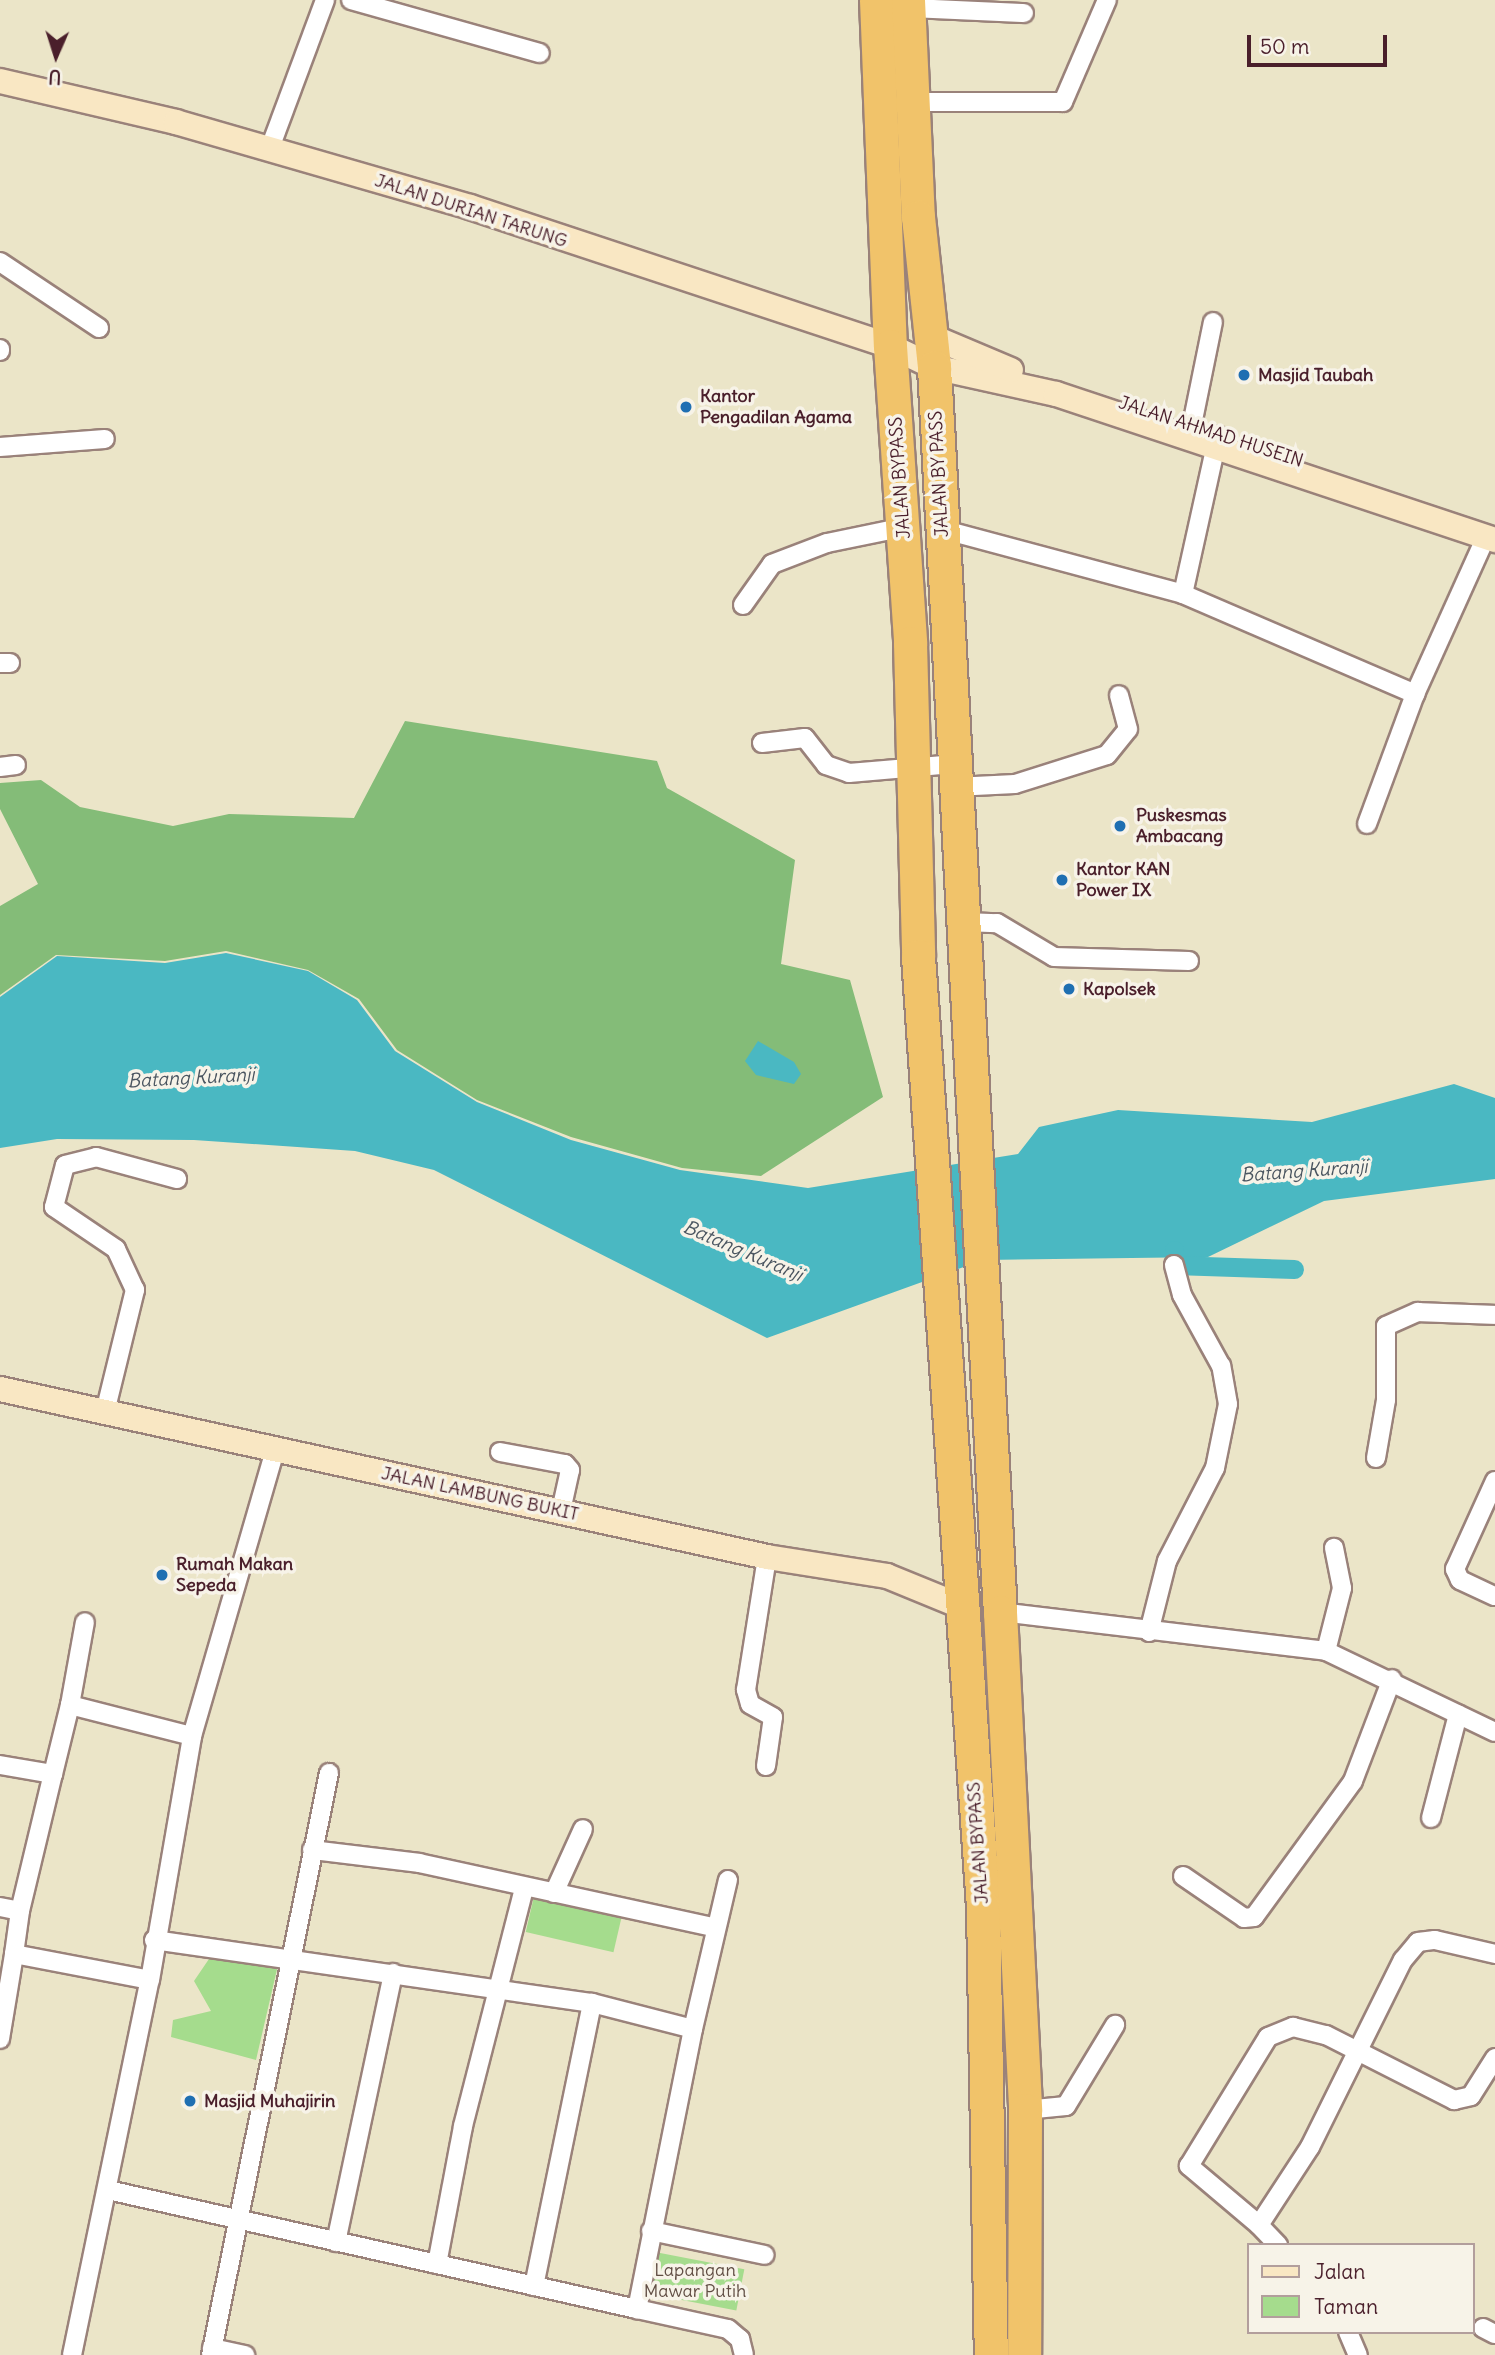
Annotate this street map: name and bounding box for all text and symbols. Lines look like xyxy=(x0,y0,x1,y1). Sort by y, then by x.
north arrow xyxy=(21,21,91,91)
scale bar xyxy=(1250,21,1390,65)
text: 50 m xyxy=(1260,33,1309,60)
text: U xyxy=(48,65,62,89)
street label: JALAN DURIAN TARUNG xyxy=(372,170,570,252)
place label: Masjid Taubah xyxy=(1258,364,1373,386)
marker: Masjid Taubah xyxy=(1236,367,1252,383)
place label: Kantor Pengadilan Agama xyxy=(700,386,852,428)
street label: JALAN AHMAD HUSEIN xyxy=(1116,392,1306,472)
marker: Kantor Pengadilan Agama xyxy=(678,399,694,415)
street label: JALAN BY PASS xyxy=(925,410,953,538)
street label: JALAN BYPASS xyxy=(885,416,915,540)
place label: Puskesmas Ambacang xyxy=(1136,805,1227,848)
marker: Puskesmas Ambacang xyxy=(1110,816,1130,836)
place label: Kantor KAN Power IX xyxy=(1076,859,1170,902)
marker: Kantor KAN Power IX xyxy=(1054,872,1070,888)
place label: Kapolsek xyxy=(1083,978,1156,1000)
marker: Kapolsek xyxy=(1061,981,1077,997)
water label: Batang Kuranji xyxy=(127,1063,255,1093)
water label: Batang Kuranji xyxy=(1240,1155,1368,1187)
water label: Batang Kuranji xyxy=(680,1216,806,1286)
street label: JALAN LAMBUNG BUKIT xyxy=(379,1463,581,1525)
place label: Rumah Makan Sepeda xyxy=(176,1554,293,1596)
marker: Rumah Makan Sepeda xyxy=(154,1567,170,1583)
street label: JALAN BYPASS xyxy=(963,1781,993,1905)
place label: Masjid Muhajirin xyxy=(204,2090,335,2112)
marker: Masjid Muhajirin xyxy=(182,2093,198,2109)
legend xyxy=(1246,2243,1474,2334)
text: Jalan xyxy=(1314,2258,1365,2285)
park label: Lapangan Mawar Putih xyxy=(644,2260,746,2302)
text: Taman xyxy=(1314,2293,1378,2320)

